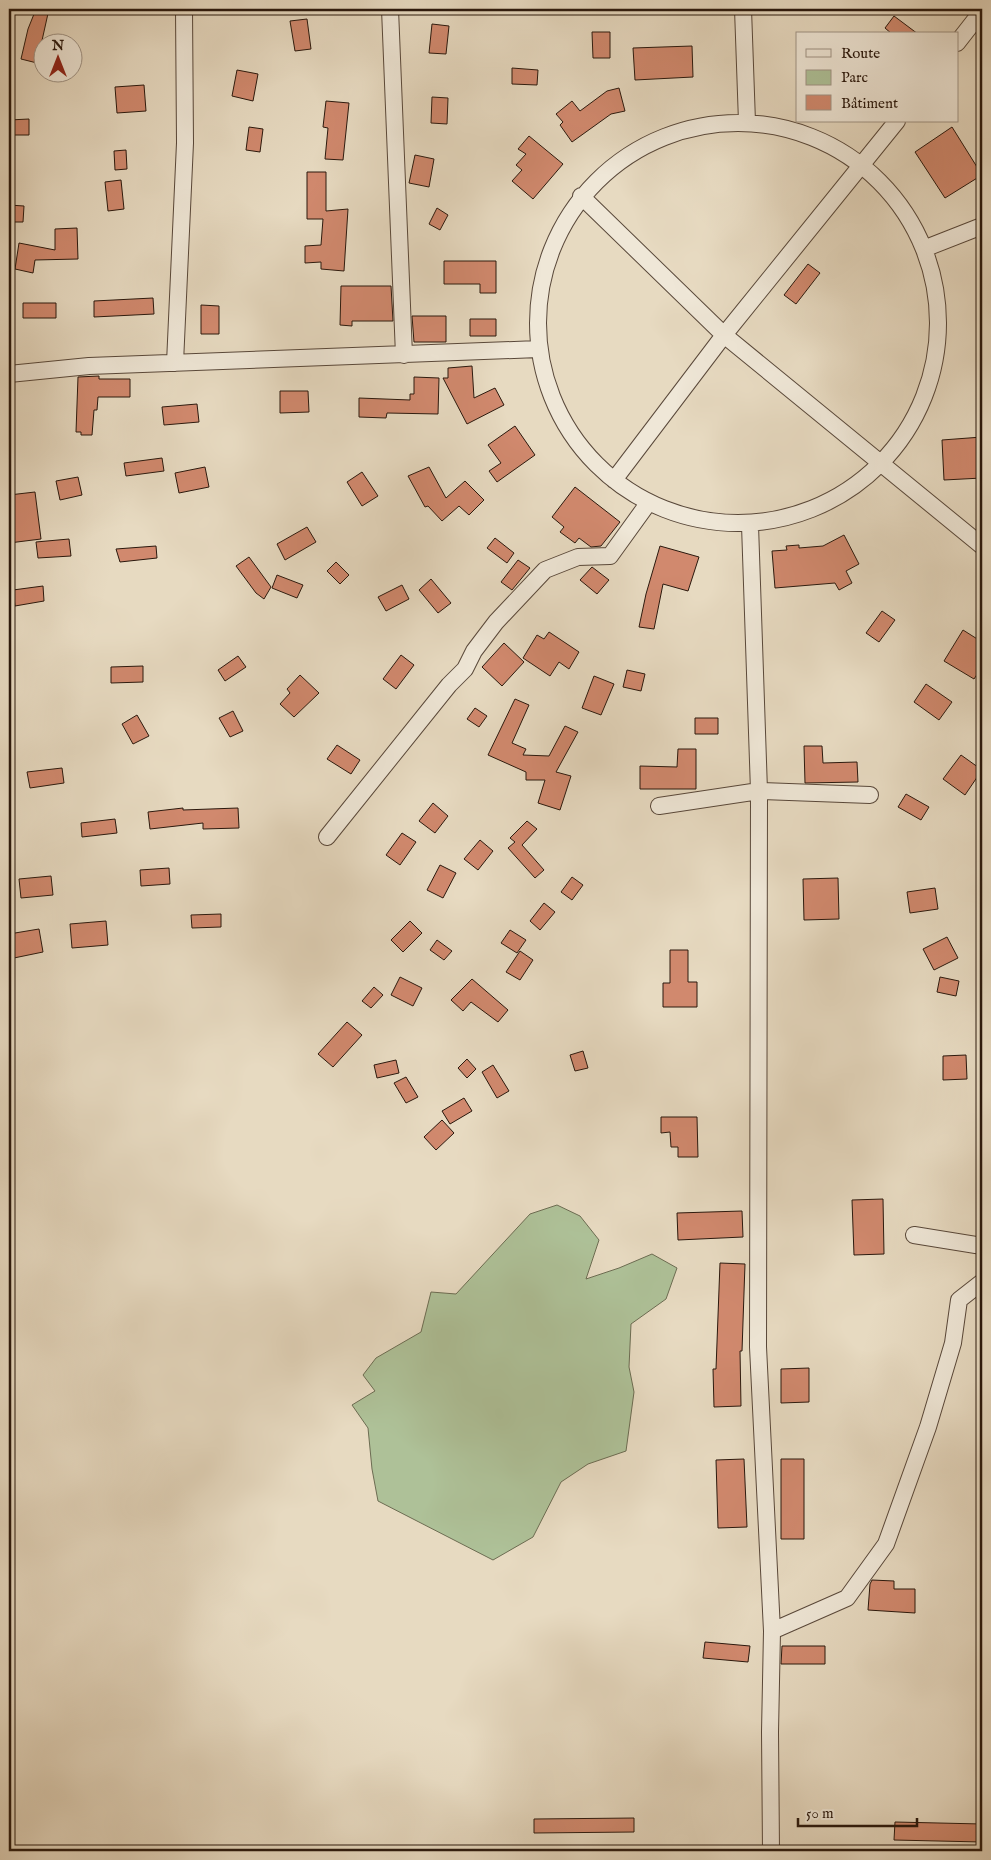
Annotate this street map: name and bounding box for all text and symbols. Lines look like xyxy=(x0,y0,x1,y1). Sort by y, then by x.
north arrow xyxy=(32,32,82,82)
legend xyxy=(796,32,958,122)
text: N xyxy=(51,37,64,55)
text: Route xyxy=(841,44,880,63)
text: Parc xyxy=(841,68,868,87)
text: Bâtiment xyxy=(841,94,898,113)
scale bar xyxy=(798,1795,917,1827)
text: 50 m xyxy=(806,1804,834,1823)

